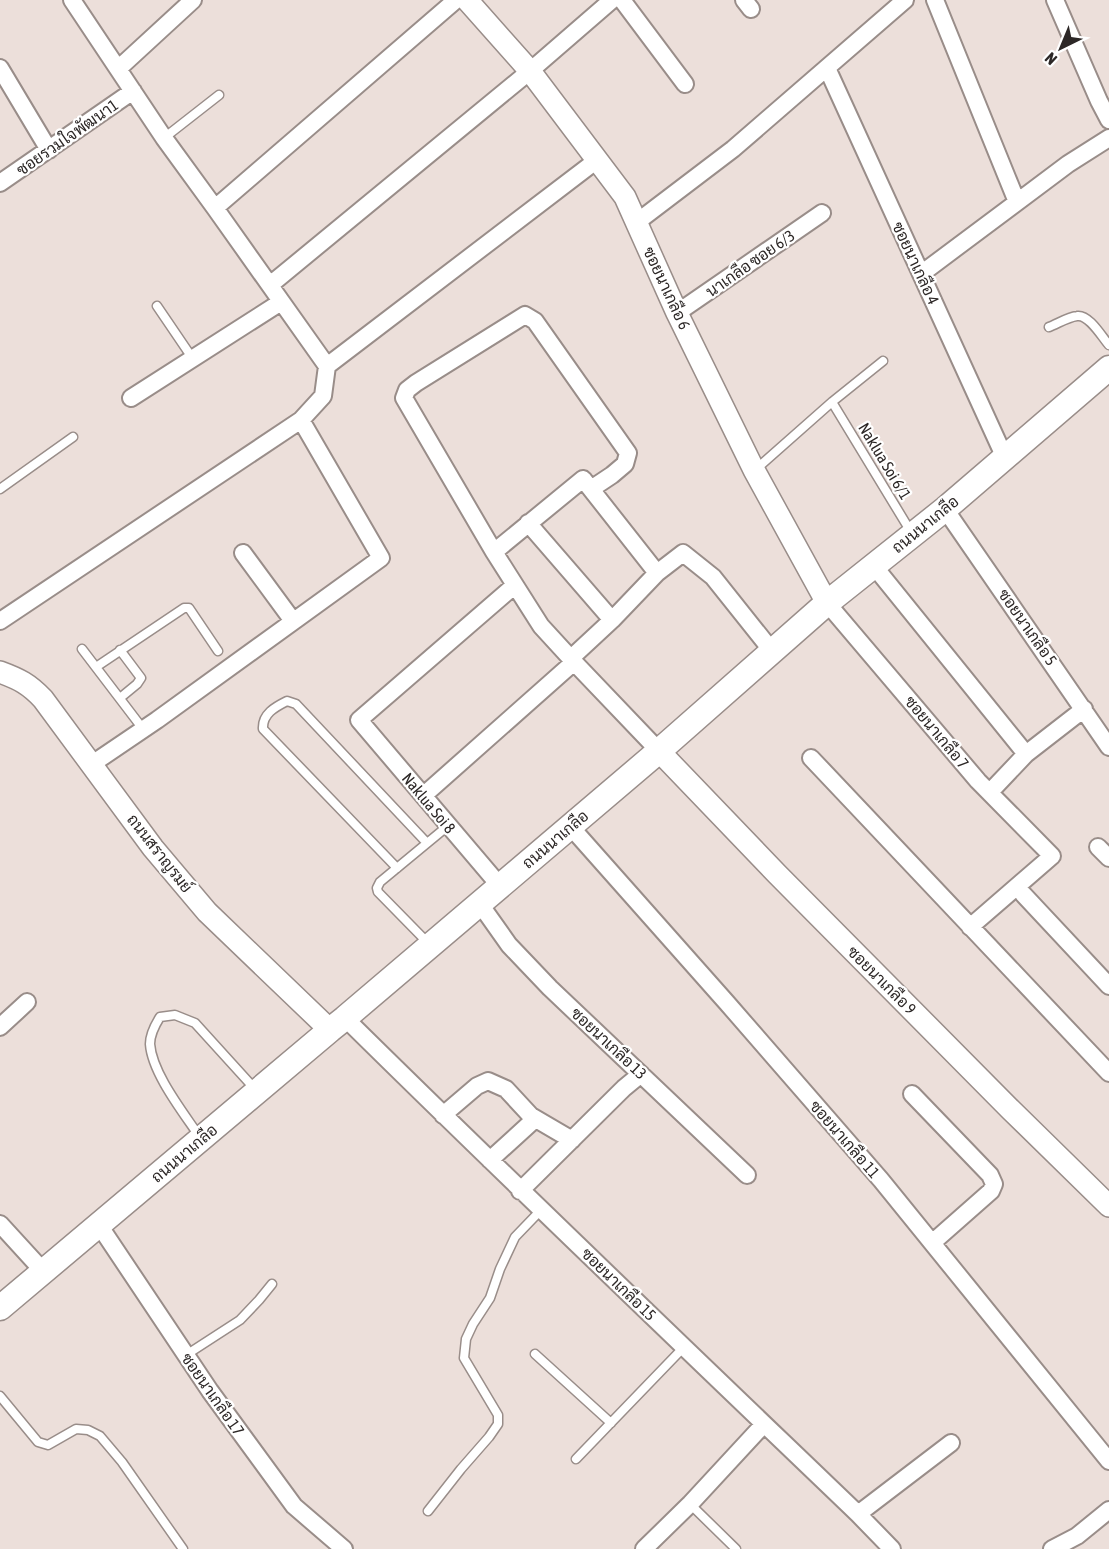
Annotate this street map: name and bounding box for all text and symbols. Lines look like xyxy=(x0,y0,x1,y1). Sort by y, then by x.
north arrow xyxy=(1031,18,1091,78)
text: N xyxy=(1041,49,1060,69)
street label: ซอยรวมใจพัฒนา1 xyxy=(12,94,121,179)
street label: ซอยนาเกลือ 4 xyxy=(889,218,944,307)
street label: นาเกลือ ซอย 6/3 xyxy=(702,225,798,300)
street label: ซอยนาเกลือ 6 xyxy=(640,243,695,332)
street label: Naklua Soi 6/1 xyxy=(855,419,915,503)
street label: ถนนนาเกลือ xyxy=(887,491,962,556)
street label: ซอยนาเกลือ 5 xyxy=(995,585,1062,669)
street label: ซอยนาเกลือ 7 xyxy=(902,692,973,772)
street label: Naklua Soi 8 xyxy=(399,769,459,837)
street label: ถนนนาเกลือ xyxy=(518,805,592,872)
street label: ถนนสราญรมย์ xyxy=(123,808,199,896)
street label: ซอยนาเกลือ 9 xyxy=(844,941,921,1018)
street label: ซอยนาเกลือ 13 xyxy=(568,1003,651,1082)
street label: ซอยนาเกลือ 11 xyxy=(807,1096,884,1181)
street label: ถนนนาเกลือ xyxy=(147,1119,221,1186)
street label: ซอยนาเกลือ 15 xyxy=(578,1243,661,1324)
street label: ซอยนาเกลือ 17 xyxy=(178,1349,249,1439)

